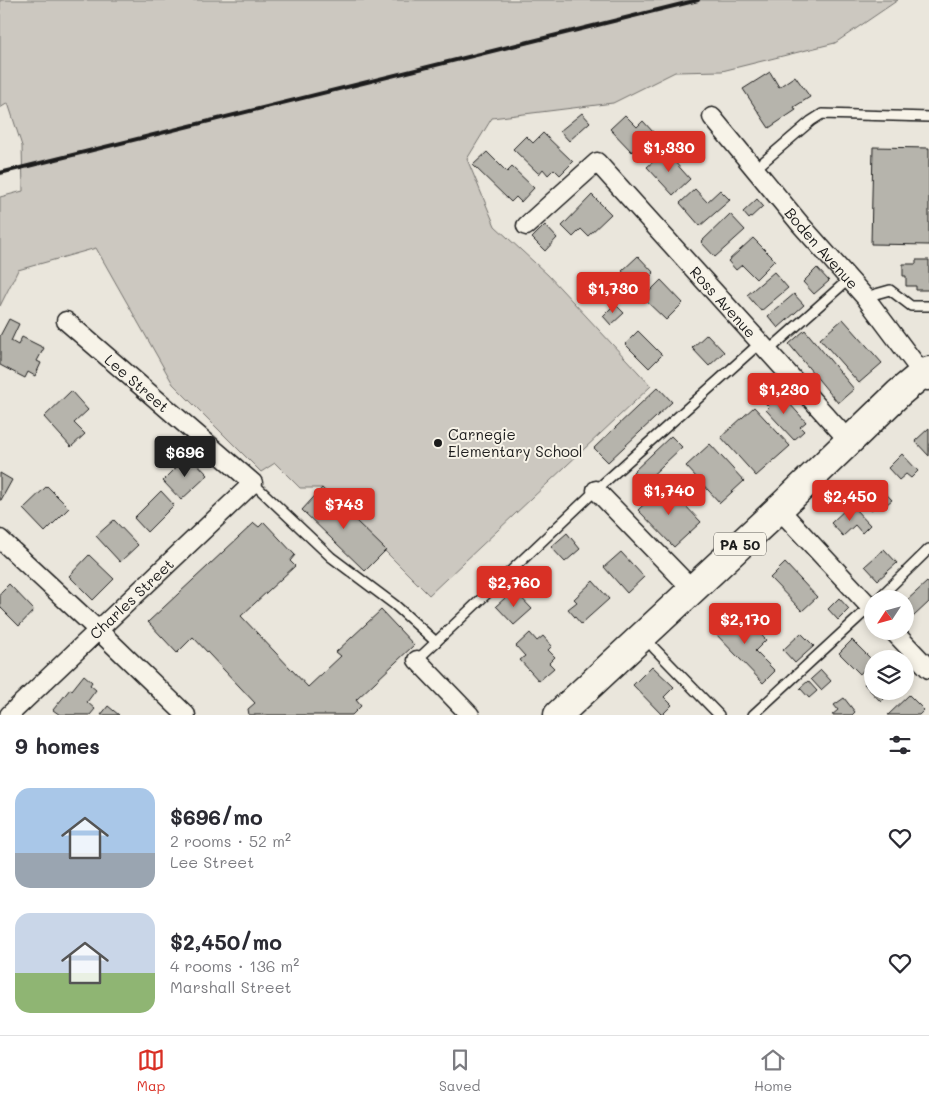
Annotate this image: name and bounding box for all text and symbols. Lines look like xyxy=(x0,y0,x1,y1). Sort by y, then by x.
pin: $1,330 xyxy=(628,130,710,173)
text: $1,330 xyxy=(643,136,695,157)
street label: Boden Avenue xyxy=(781,203,863,293)
street label: Ross Avenue xyxy=(686,262,761,342)
pin: $1,730 xyxy=(572,272,654,314)
text: $1,730 xyxy=(588,277,638,298)
street label: Lee Street xyxy=(101,350,173,416)
pin: $1,230 xyxy=(743,372,825,415)
text: $1,230 xyxy=(759,378,809,399)
place label: Carnegie Elementary School xyxy=(448,424,583,461)
pin: $696 xyxy=(155,436,215,478)
marker: Carnegie Elementary School xyxy=(432,437,444,449)
text: $696 xyxy=(166,441,204,462)
pin: $1,740 xyxy=(628,474,710,516)
text: $1,740 xyxy=(643,479,695,500)
pin: $2,450 xyxy=(809,480,891,522)
text: $2,450 xyxy=(823,485,877,506)
pin: $743 xyxy=(314,488,374,530)
text: $743 xyxy=(325,493,363,514)
road number: PA 50 xyxy=(714,532,766,556)
street label: Charles Street xyxy=(85,554,178,643)
pin: $2,760 xyxy=(473,566,555,608)
text: $2,760 xyxy=(488,571,540,592)
north arrow xyxy=(864,590,914,640)
map controls xyxy=(864,590,914,700)
pin: $2,170 xyxy=(704,602,786,645)
text: $2,170 xyxy=(720,608,770,629)
button: layers xyxy=(864,650,914,700)
icon: filters xyxy=(886,731,914,759)
text: 9 homes xyxy=(15,732,100,759)
text: $696/mo xyxy=(170,803,263,830)
icon: home xyxy=(55,808,115,868)
icon: heart xyxy=(886,824,914,852)
text: 2 rooms · 52 m² xyxy=(170,830,291,851)
text: Lee Street xyxy=(170,851,254,872)
text: $2,450/mo xyxy=(170,928,282,955)
icon: home xyxy=(55,933,115,993)
icon: heart xyxy=(886,949,914,977)
text: 4 rooms · 136 m² xyxy=(170,955,299,976)
text: Marshall Street xyxy=(170,976,292,997)
tab: Map xyxy=(137,1046,165,1095)
tab: Saved xyxy=(439,1046,480,1095)
tab: Home xyxy=(754,1046,792,1095)

